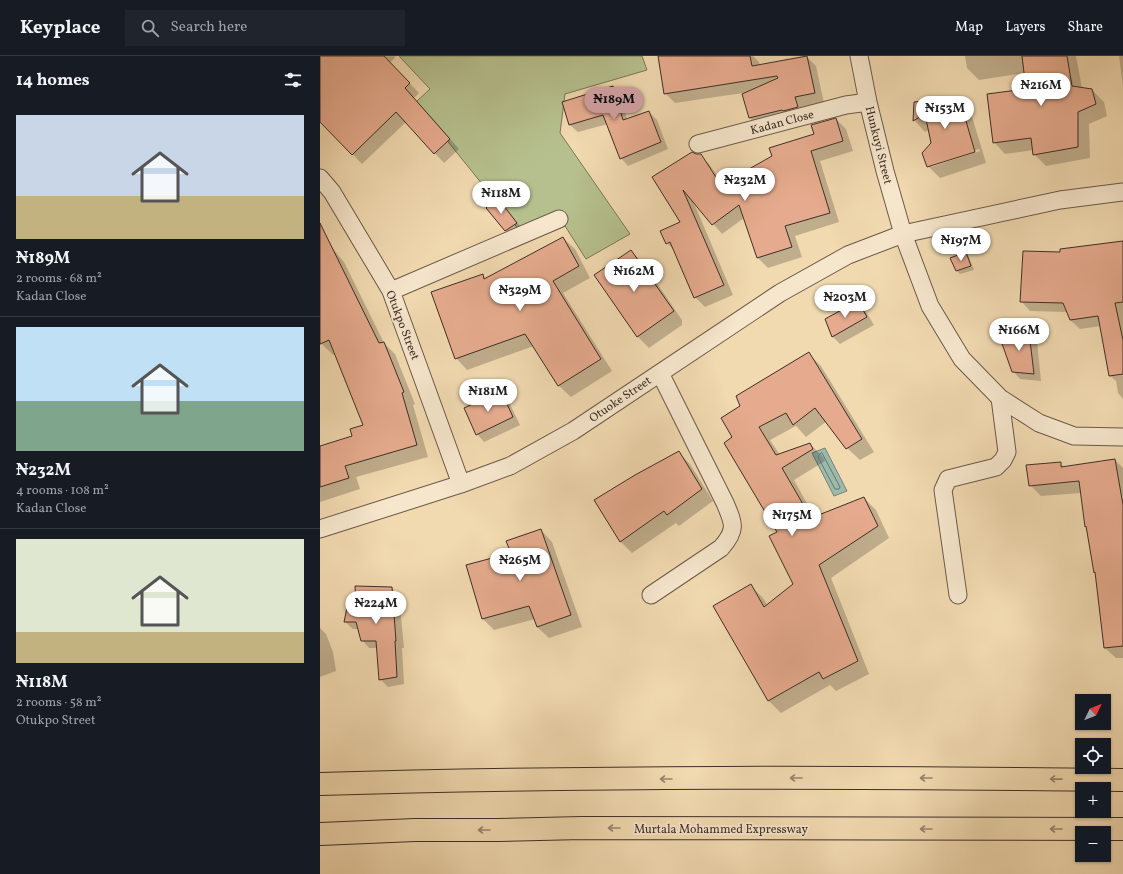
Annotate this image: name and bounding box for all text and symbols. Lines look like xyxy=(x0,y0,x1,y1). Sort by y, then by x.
search box xyxy=(125,10,405,46)
text: Keyplace xyxy=(20,15,101,41)
icon: search xyxy=(139,17,161,39)
text: Search here xyxy=(171,17,247,38)
text: Map xyxy=(955,18,983,37)
text: Layers xyxy=(1005,18,1045,37)
text: Share xyxy=(1067,18,1103,37)
text: 14 homes xyxy=(16,69,90,92)
icon: filters xyxy=(282,69,304,91)
pin: ₦216M xyxy=(1013,73,1069,107)
text: ₦216M xyxy=(1020,77,1062,95)
pin: ₦189M xyxy=(586,87,642,121)
text: ₦189M xyxy=(593,91,635,109)
pin: ₦153M xyxy=(917,96,973,130)
text: ₦153M xyxy=(925,100,965,118)
street label: Hunkuyi Street xyxy=(861,105,895,186)
street label: Kadan Close xyxy=(749,107,816,139)
icon: home xyxy=(124,141,196,213)
pin: ₦232M xyxy=(717,168,773,202)
text: ₦232M xyxy=(724,172,766,190)
pin: ₦118M xyxy=(473,181,529,215)
text: ₦118M xyxy=(481,185,521,203)
pin: ₦197M xyxy=(933,228,989,262)
text: ₦197M xyxy=(941,232,981,250)
text: ₦189M xyxy=(16,247,70,270)
pin: ₦162M xyxy=(606,259,662,293)
text: ₦162M xyxy=(613,263,655,281)
text: 2 rooms · 68 m² xyxy=(16,270,102,288)
pin: ₦329M xyxy=(492,278,548,312)
text: ₦329M xyxy=(499,282,541,300)
pin: ₦203M xyxy=(817,285,873,319)
text: Kadan Close xyxy=(16,288,86,306)
street label: Otukpo Street xyxy=(381,288,423,362)
text: ₦203M xyxy=(823,289,867,307)
pin: ₦166M xyxy=(991,318,1047,352)
text: ₦166M xyxy=(998,322,1040,340)
icon: home xyxy=(124,353,196,425)
street label: Otuoke Street xyxy=(586,373,655,427)
pin: ₦181M xyxy=(460,379,516,413)
text: ₦181M xyxy=(468,383,508,401)
text: ₦232M xyxy=(16,459,71,482)
text: 4 rooms · 108 m² xyxy=(16,482,109,500)
text: Kadan Close xyxy=(16,500,86,518)
pin: ₦175M xyxy=(764,503,820,537)
text: ₦175M xyxy=(772,507,812,525)
pin: ₦265M xyxy=(492,548,548,582)
text: ₦265M xyxy=(499,552,541,570)
icon: home xyxy=(124,565,196,637)
pin: ₦224M xyxy=(348,591,404,625)
text: ₦224M xyxy=(354,595,398,613)
text: ₦118M xyxy=(16,671,68,694)
text: 2 rooms · 58 m² xyxy=(16,694,101,712)
north arrow xyxy=(1075,694,1111,730)
map controls xyxy=(1075,694,1111,862)
text: Otukpo Street xyxy=(16,712,96,730)
button: locate xyxy=(1075,738,1111,774)
one-way arrow xyxy=(790,774,803,782)
one-way arrow xyxy=(920,774,933,782)
one-way arrow xyxy=(660,775,673,783)
one-way arrow xyxy=(1050,775,1063,783)
button: + xyxy=(1075,782,1111,818)
street label: Murtala Mohammed Expressway xyxy=(634,822,808,838)
one-way arrow xyxy=(608,824,621,832)
one-way arrow xyxy=(920,825,933,833)
one-way arrow xyxy=(1050,825,1063,833)
one-way arrow xyxy=(478,826,491,834)
button: − xyxy=(1075,826,1111,862)

